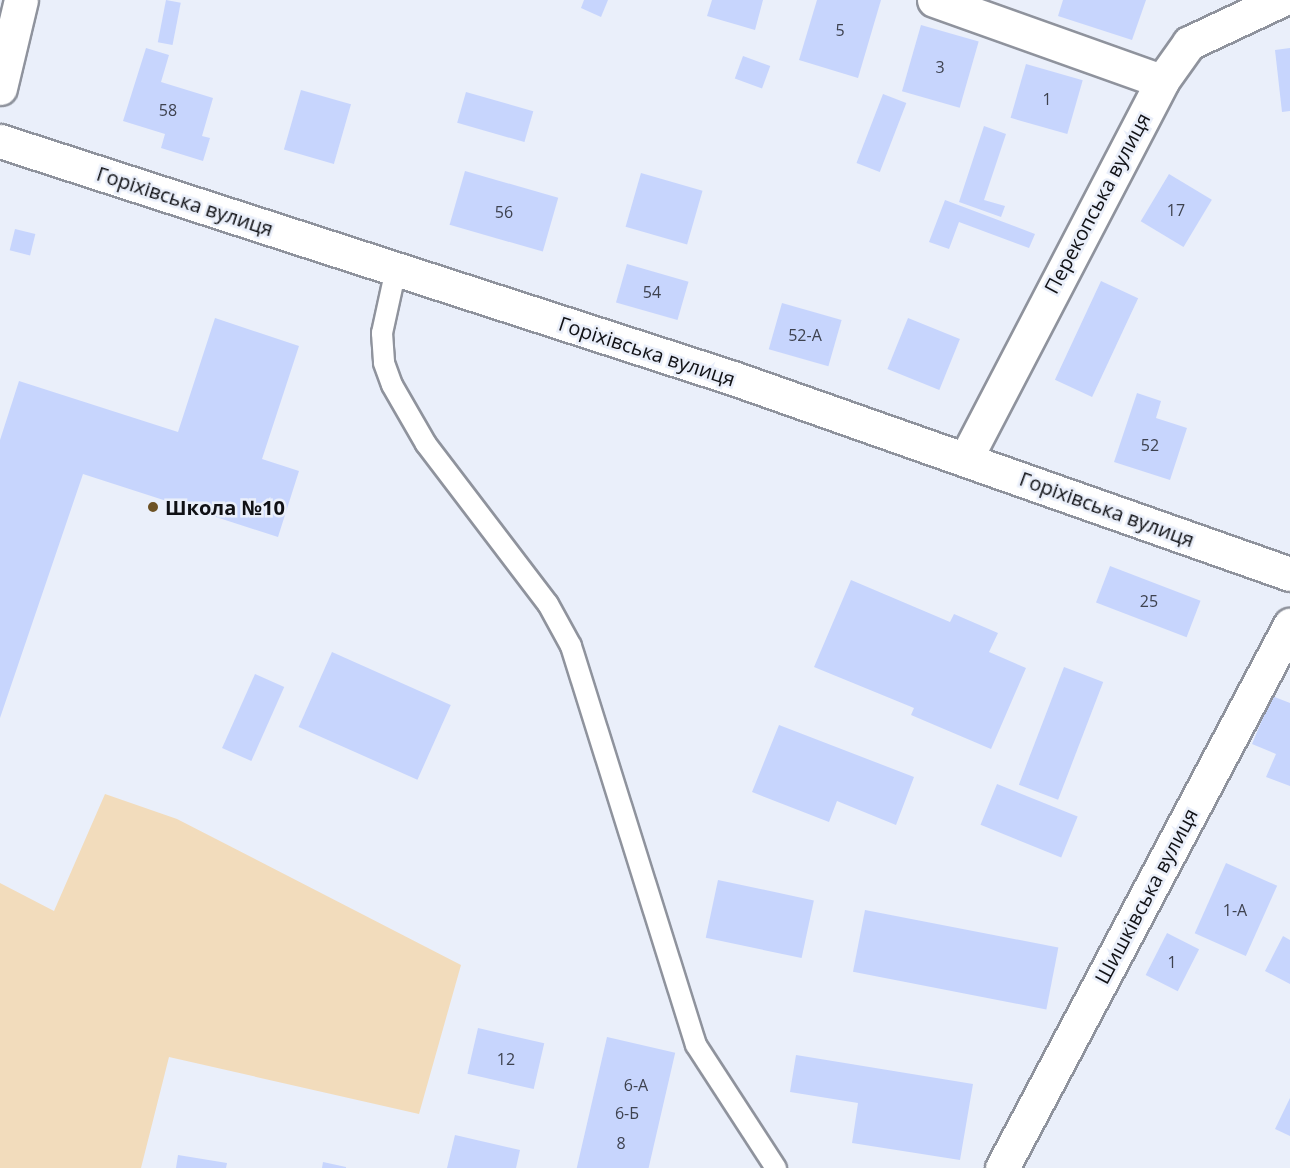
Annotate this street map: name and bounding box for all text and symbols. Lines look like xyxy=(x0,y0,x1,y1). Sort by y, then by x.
house number: 5 xyxy=(835,20,845,40)
house number: 3 xyxy=(935,57,945,77)
house number: 1 xyxy=(1042,89,1052,109)
house number: 58 xyxy=(159,100,177,120)
street label: Перекопська вулиця xyxy=(1039,108,1155,298)
street label: Горіхівська вулиця xyxy=(94,161,276,241)
house number: 17 xyxy=(1167,200,1185,220)
house number: 56 xyxy=(495,202,513,222)
house number: 54 xyxy=(643,282,661,302)
street label: Горіхівська вулиця xyxy=(556,311,738,391)
house number: 52-А xyxy=(788,325,822,345)
house number: 52 xyxy=(1141,435,1159,455)
street label: Горіхівська вулиця xyxy=(1016,466,1198,552)
place label: Школа №10 xyxy=(165,495,285,519)
marker: Школа №10 xyxy=(146,500,160,514)
house number: 25 xyxy=(1140,591,1158,611)
street label: Шишківська вулиця xyxy=(1090,804,1202,988)
house number: 1-А xyxy=(1223,900,1247,920)
house number: 1 xyxy=(1167,952,1177,972)
house number: 12 xyxy=(497,1049,515,1069)
house number: 6-А xyxy=(624,1075,648,1095)
house number: 6-Б xyxy=(615,1103,639,1123)
house number: 8 xyxy=(616,1133,626,1153)

